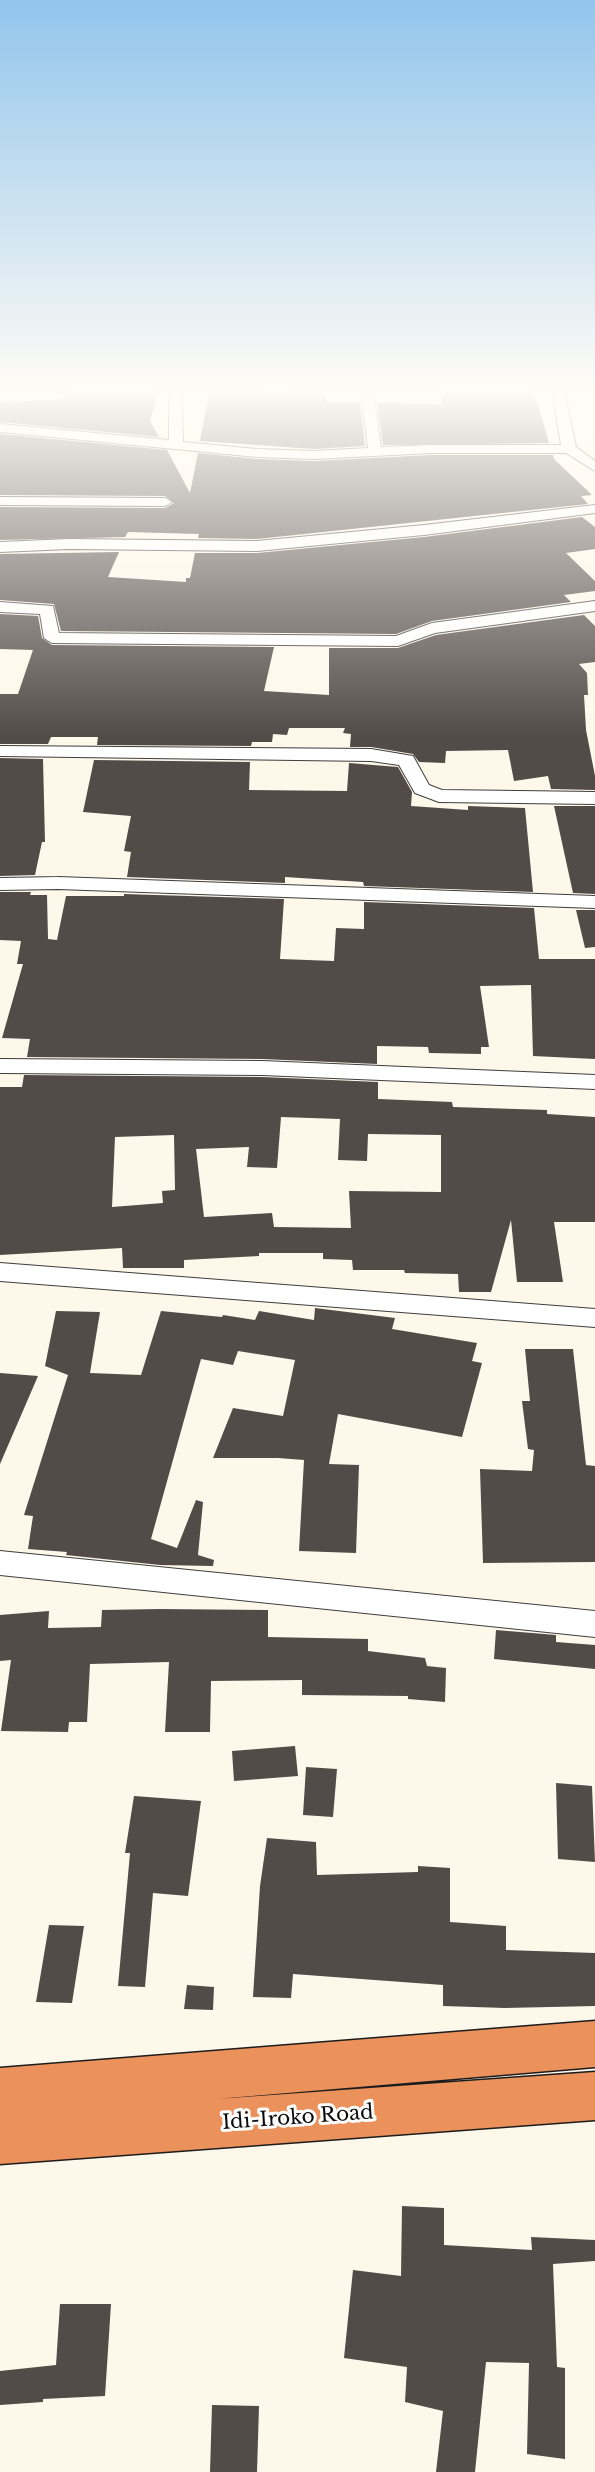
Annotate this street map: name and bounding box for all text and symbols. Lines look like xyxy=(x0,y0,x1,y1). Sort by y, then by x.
street label: Idi-Iroko Road xyxy=(222,2101,374,2135)

